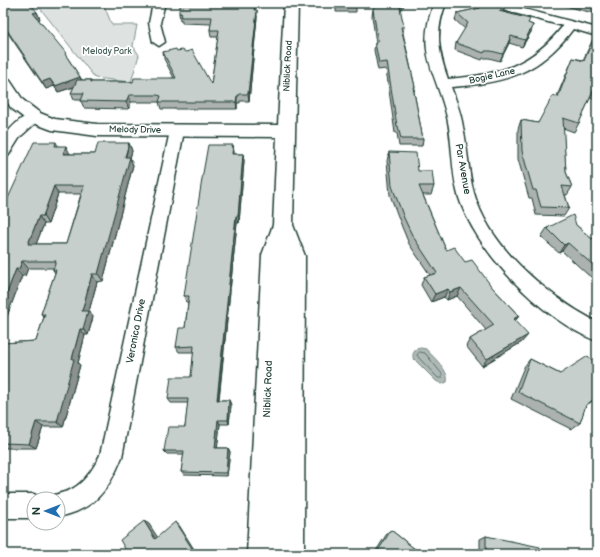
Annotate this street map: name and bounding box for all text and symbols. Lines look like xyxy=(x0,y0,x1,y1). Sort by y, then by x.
street label: Niblick Road xyxy=(281,40,295,92)
park label: Melody Park xyxy=(82,46,132,57)
street label: Bogie Lane xyxy=(468,65,517,87)
street label: Melody Drive xyxy=(109,124,162,136)
street label: Par Avenue xyxy=(453,143,473,195)
street label: Veronica Drive xyxy=(124,298,148,364)
street label: Niblick Road xyxy=(261,360,275,418)
north arrow xyxy=(26,491,66,531)
text: N xyxy=(30,507,43,515)

